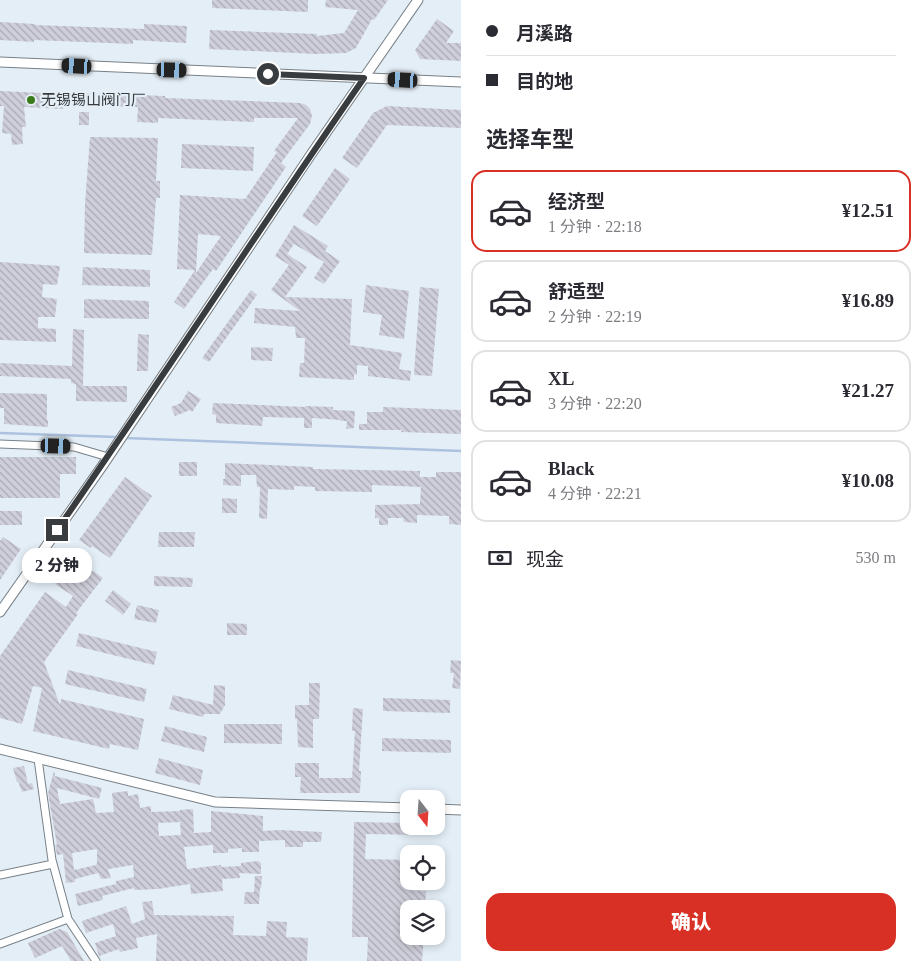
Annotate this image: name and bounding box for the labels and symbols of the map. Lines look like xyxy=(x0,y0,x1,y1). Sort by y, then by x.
car xyxy=(61,58,92,74)
car xyxy=(156,62,187,78)
route start xyxy=(257,63,279,85)
car xyxy=(387,72,418,88)
place label: 无锡锡山阀门厂 xyxy=(41,92,146,108)
marker: 无锡锡山阀门厂 xyxy=(25,94,37,106)
car xyxy=(40,438,71,454)
route end xyxy=(46,519,68,541)
callout: 2 分钟 xyxy=(22,548,92,582)
north arrow xyxy=(400,790,445,835)

